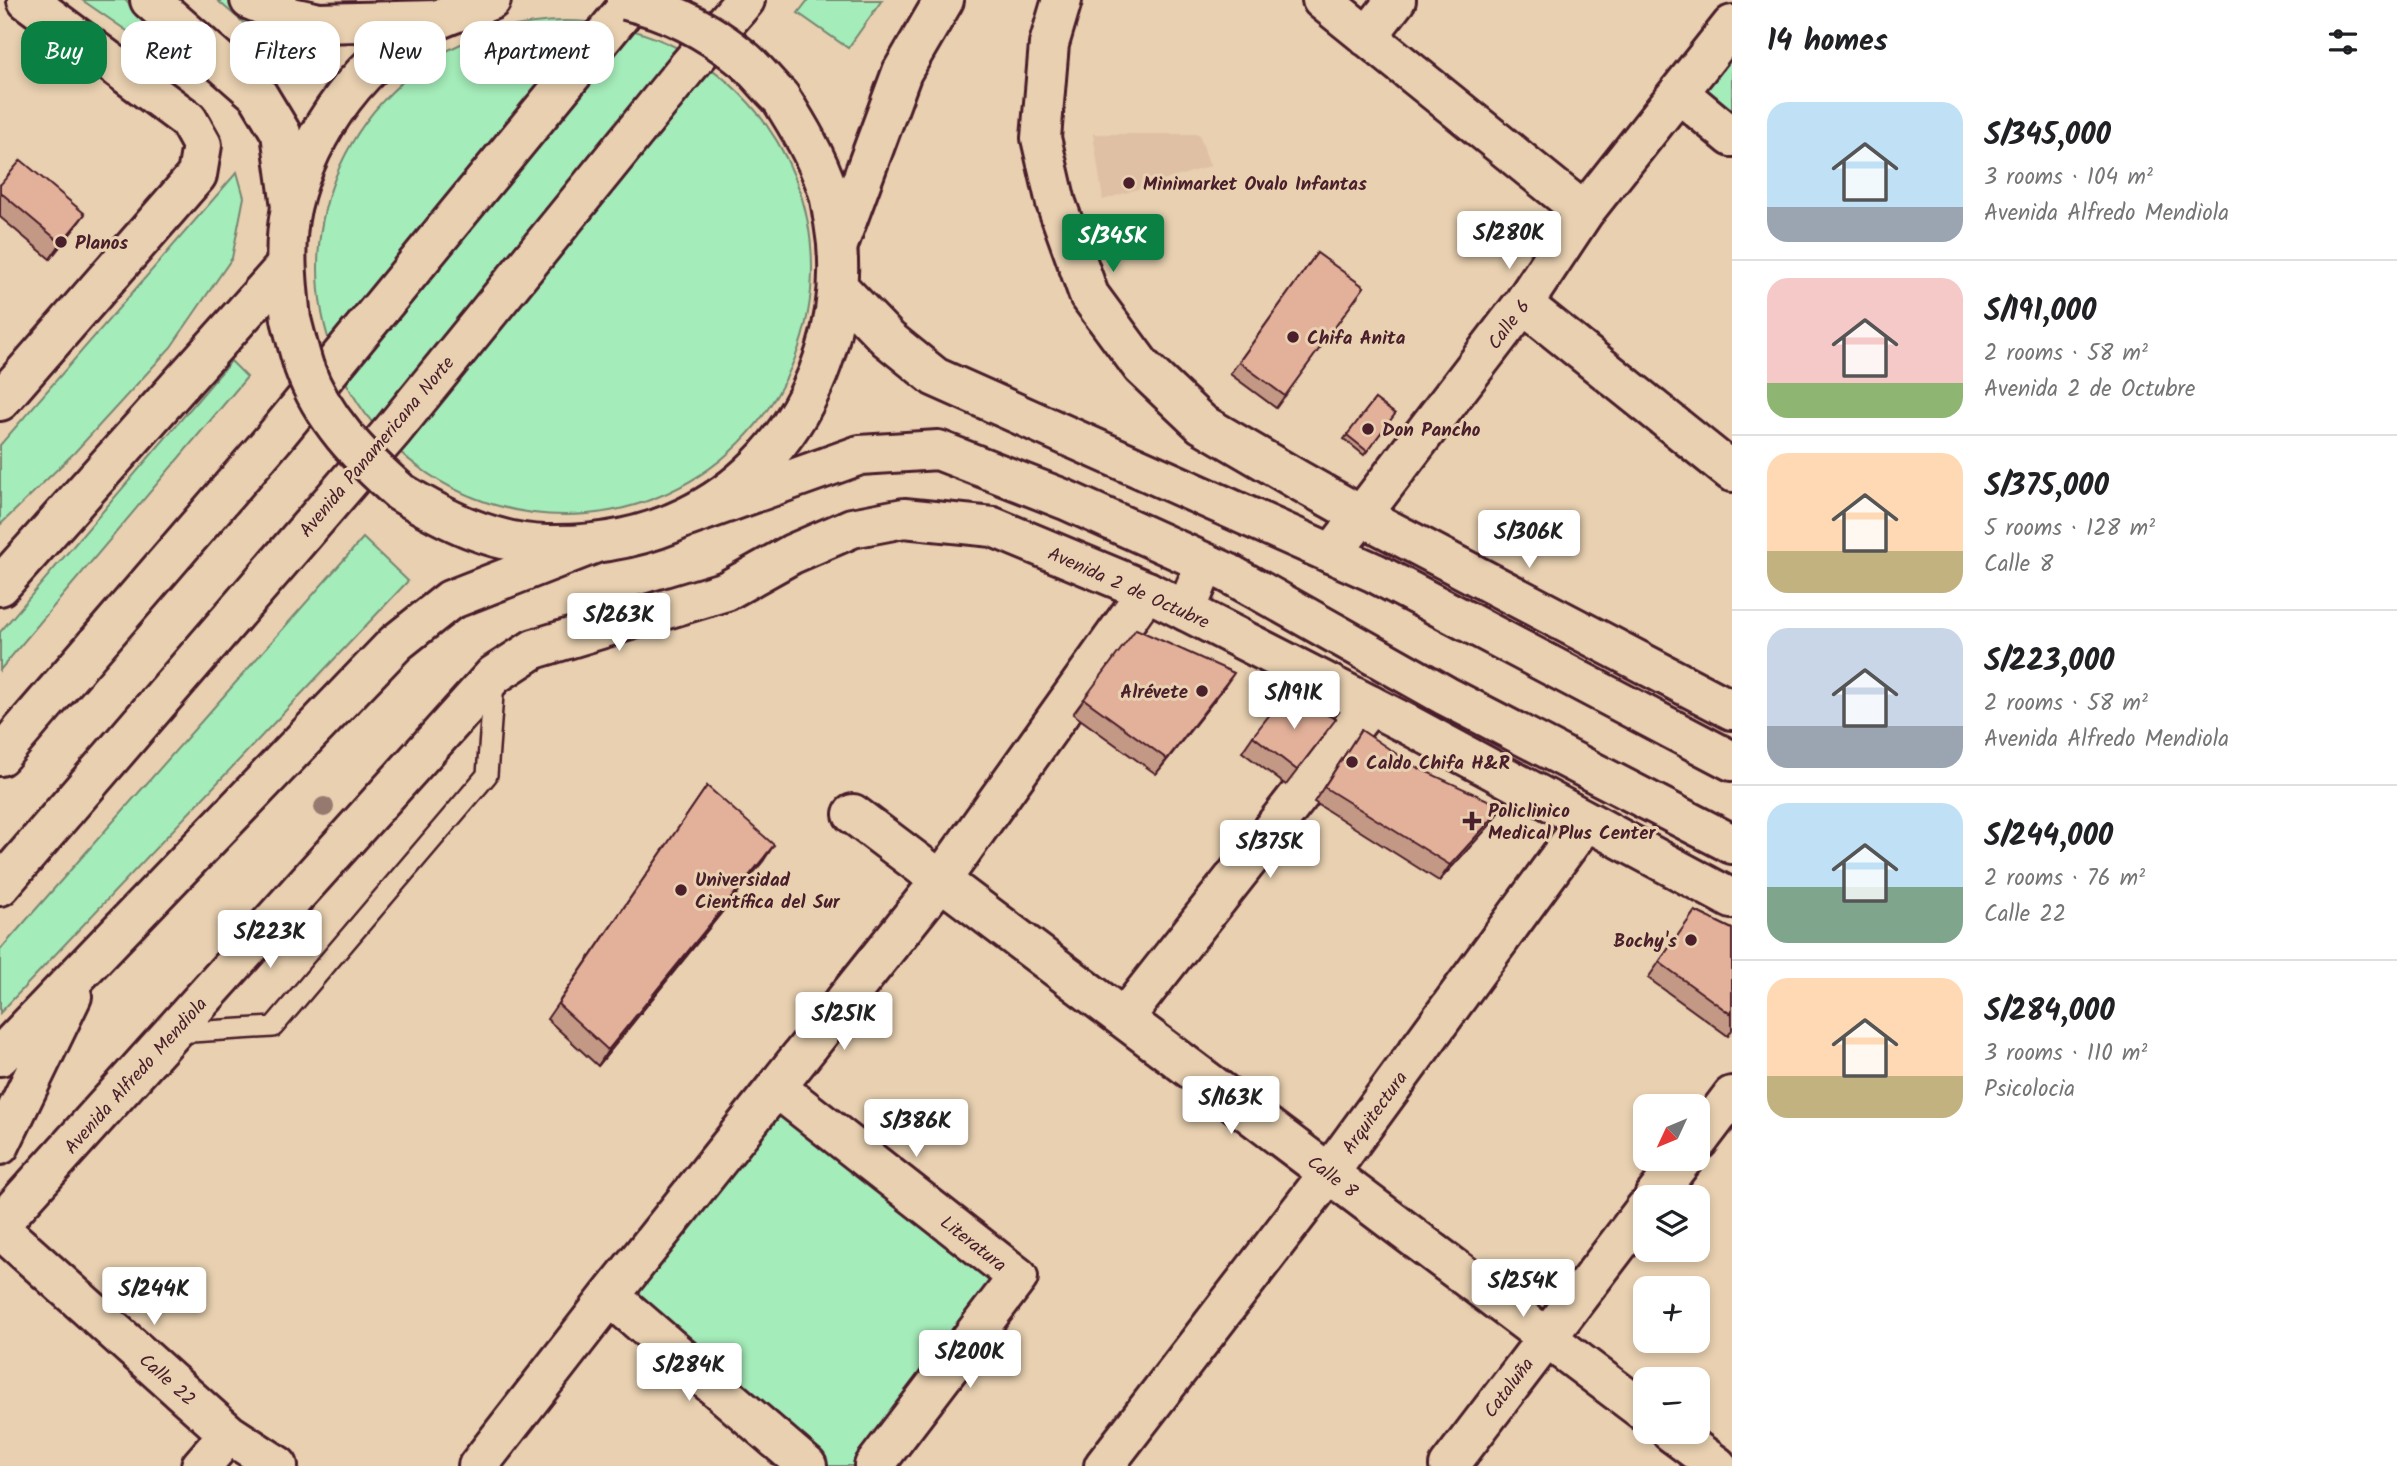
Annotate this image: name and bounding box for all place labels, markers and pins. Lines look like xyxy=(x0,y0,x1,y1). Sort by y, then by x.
place label: Minimarket Ovalo Infantas xyxy=(1143,170,1367,200)
marker: Minimarket Ovalo Infantas xyxy=(1121,175,1137,191)
pin: S/280K xyxy=(1452,212,1566,271)
pin: S/345K xyxy=(1056,215,1170,274)
place label: Planos xyxy=(75,229,128,259)
marker: Planos xyxy=(53,234,69,250)
place label: Chifa Anita xyxy=(1307,324,1406,354)
marker: Chifa Anita xyxy=(1285,329,1301,345)
place label: Don Pancho xyxy=(1382,416,1481,446)
marker: Don Pancho xyxy=(1360,421,1376,437)
pin: S/306K xyxy=(1472,510,1586,570)
pin: S/263K xyxy=(562,594,676,653)
pin: S/191K xyxy=(1237,672,1351,731)
place label: Alrévete xyxy=(1120,678,1188,708)
marker: Alrévete xyxy=(1194,683,1210,699)
place label: Caldo Chifa H&R xyxy=(1366,749,1511,779)
marker: Caldo Chifa H&R xyxy=(1344,754,1360,770)
place label: Policlinico Medical Plus Center xyxy=(1488,797,1656,849)
marker: Policlinico Medical Plus Center xyxy=(1462,811,1482,831)
pin: S/375K xyxy=(1213,820,1327,880)
place label: Universidad Científica del Sur xyxy=(695,866,841,918)
marker: Universidad Científica del Sur xyxy=(673,882,689,898)
pin: S/223K xyxy=(213,911,327,970)
place label: Bochy's xyxy=(1614,927,1677,957)
marker: Bochy's xyxy=(1683,932,1699,948)
pin: S/251K xyxy=(787,992,901,1052)
pin: S/163K xyxy=(1174,1076,1288,1136)
pin: S/386K xyxy=(859,1100,973,1159)
pin: S/254K xyxy=(1466,1260,1580,1319)
pin: S/244K xyxy=(97,1268,211,1327)
pin: S/200K xyxy=(913,1330,1027,1390)
pin: S/284K xyxy=(632,1344,746,1403)

